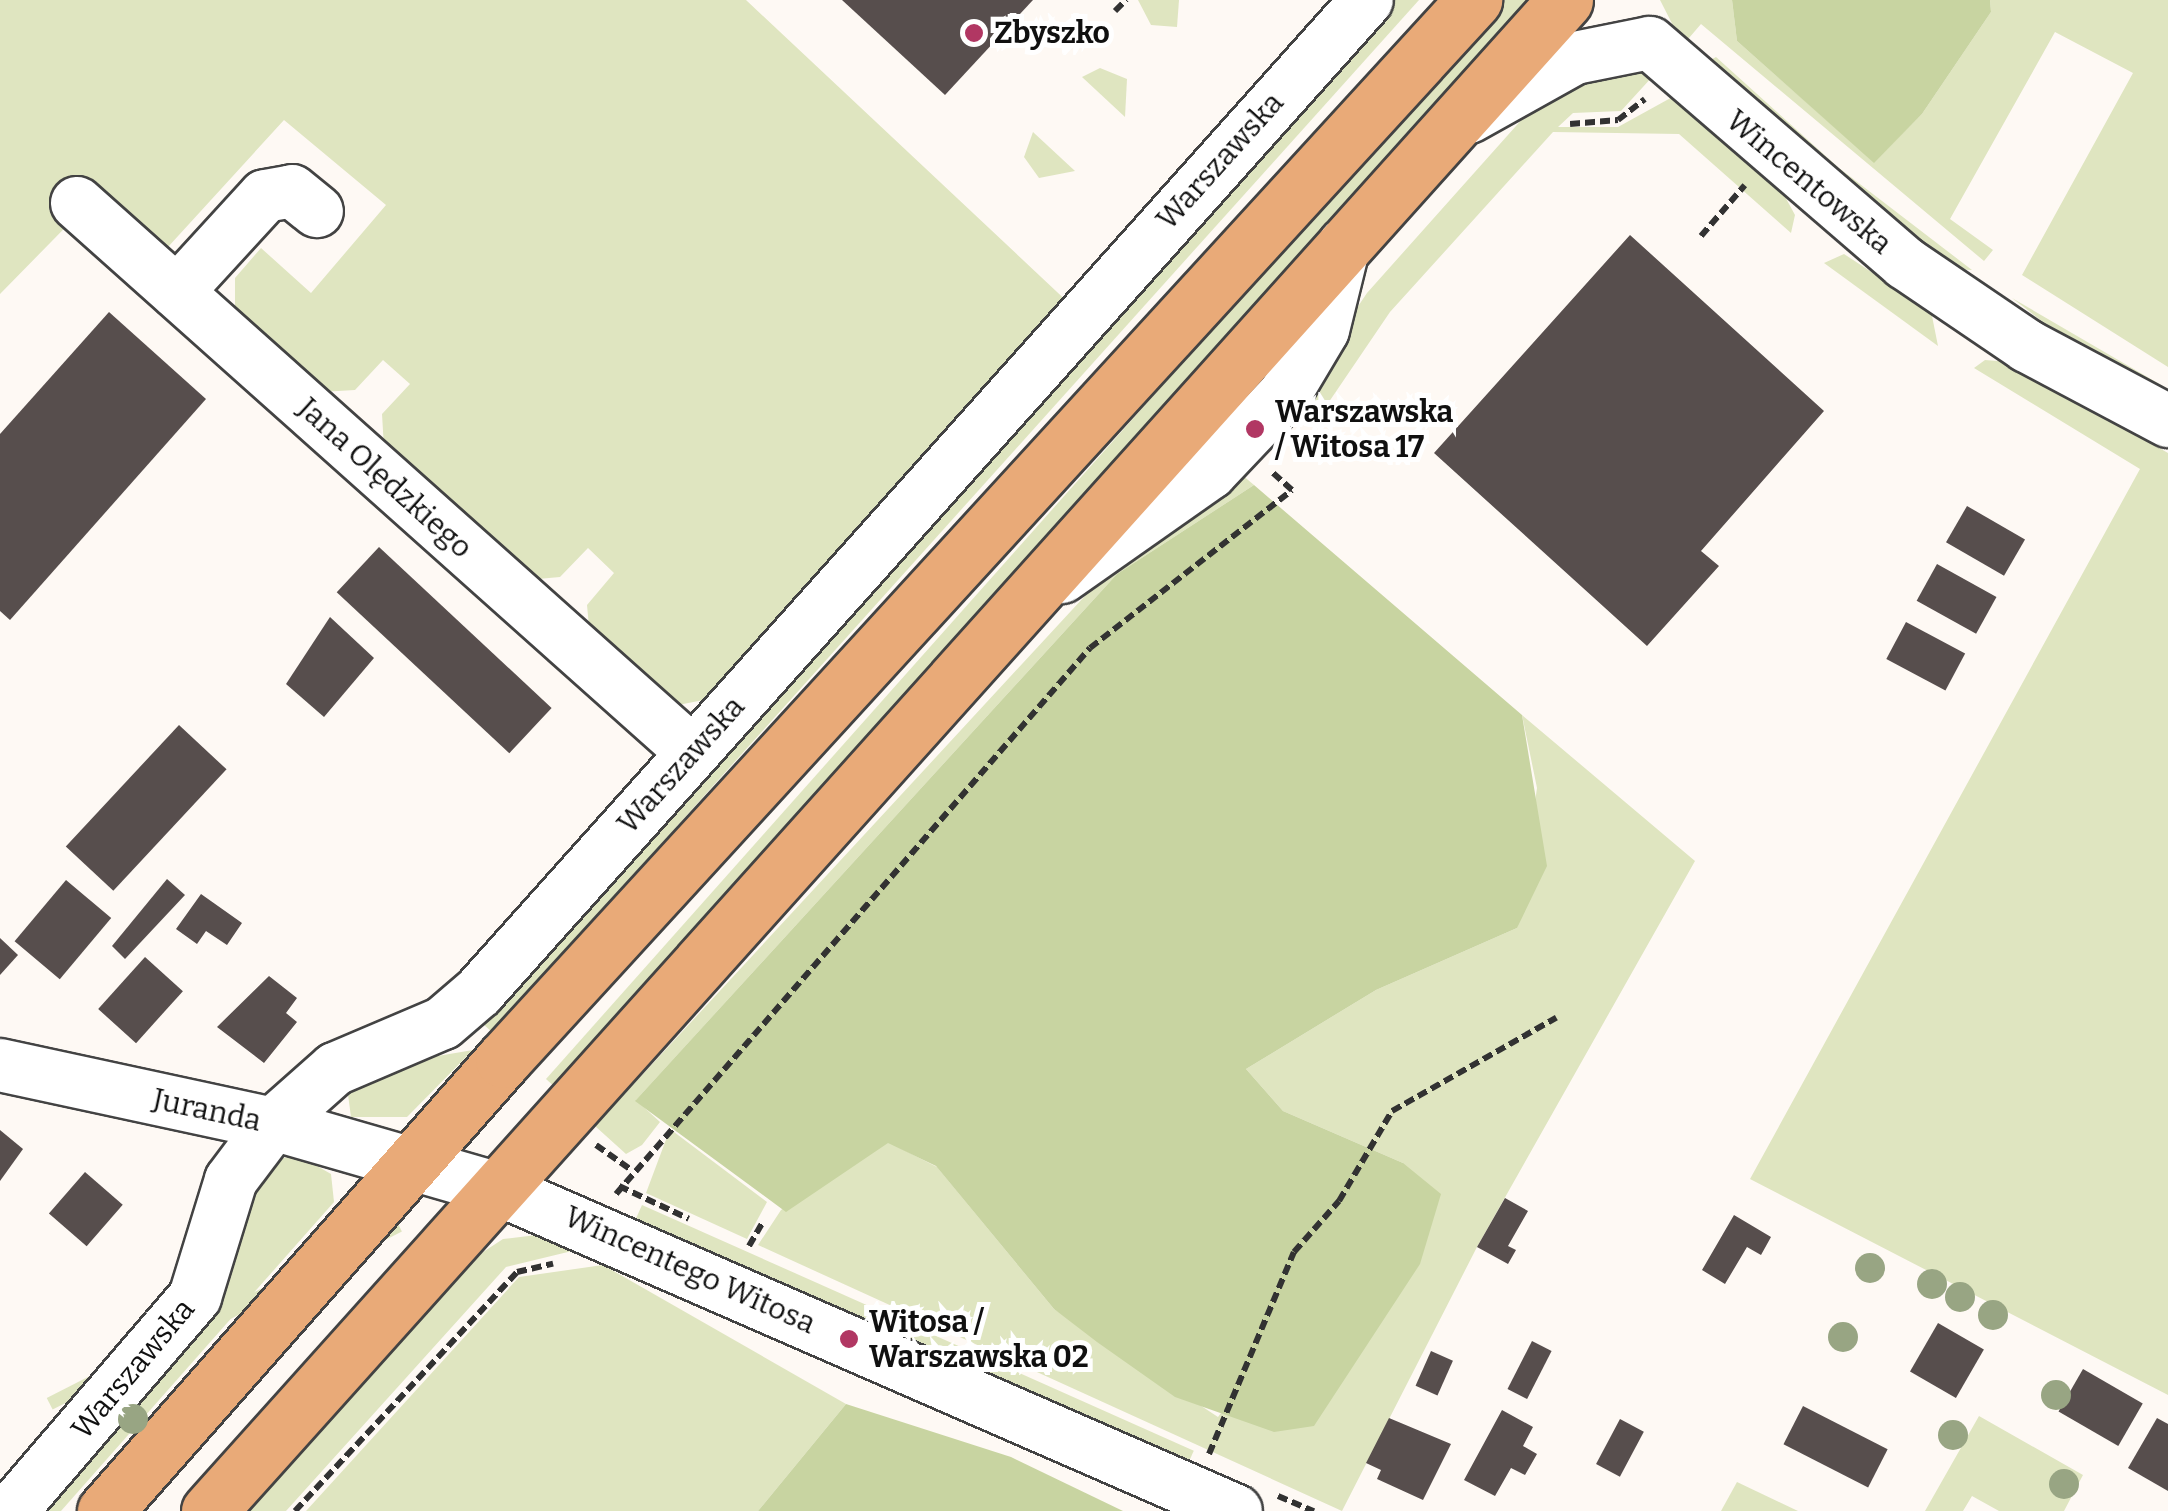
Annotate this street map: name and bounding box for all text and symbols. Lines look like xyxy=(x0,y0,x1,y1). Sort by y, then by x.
place label: Zbyszko xyxy=(994,15,1110,51)
marker: Zbyszko xyxy=(963,22,985,44)
street label: Warszawska xyxy=(1149,85,1291,237)
street label: Wincentowska xyxy=(1719,102,1899,262)
street label: Jana Olędzkiego xyxy=(290,390,480,566)
place label: Warszawska / Witosa 17 xyxy=(1275,394,1453,464)
marker: Warszawska / Witosa 17 xyxy=(1244,418,1266,440)
street label: Warszawska xyxy=(610,689,752,841)
street label: Juranda xyxy=(150,1081,264,1139)
street label: Wincentego Witosa xyxy=(559,1198,821,1342)
street label: Warszawska xyxy=(64,1292,202,1446)
place label: Witosa / Warszawska 02 xyxy=(869,1304,1089,1374)
marker: Witosa / Warszawska 02 xyxy=(838,1328,860,1350)

